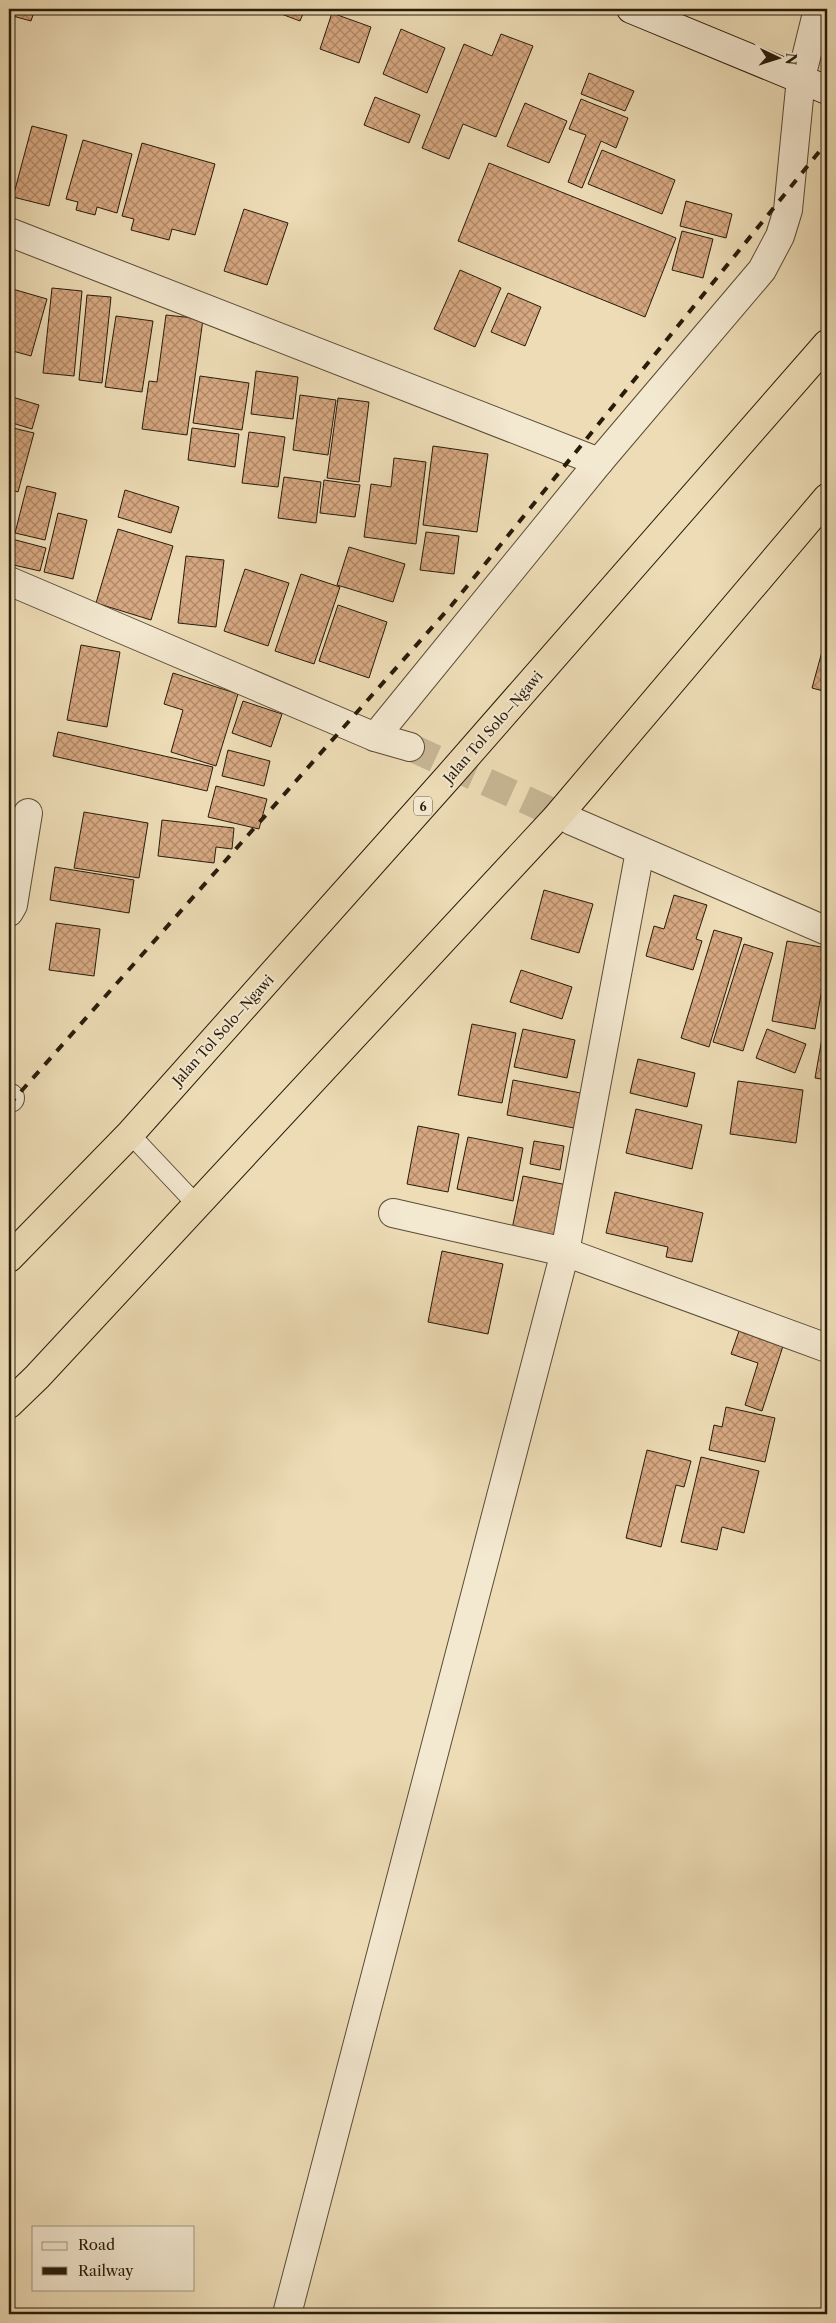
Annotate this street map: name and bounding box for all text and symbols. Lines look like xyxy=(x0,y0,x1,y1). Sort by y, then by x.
north arrow xyxy=(754,32,804,82)
text: N xyxy=(782,52,800,66)
street label: Jalan Tol Solo–Ngawi xyxy=(438,667,547,788)
road number: 6 xyxy=(414,796,432,816)
street label: Jalan Tol Solo–Ngawi xyxy=(167,971,277,1091)
legend xyxy=(32,2226,195,2290)
text: Road xyxy=(78,2235,115,2254)
text: Railway xyxy=(78,2261,134,2280)

